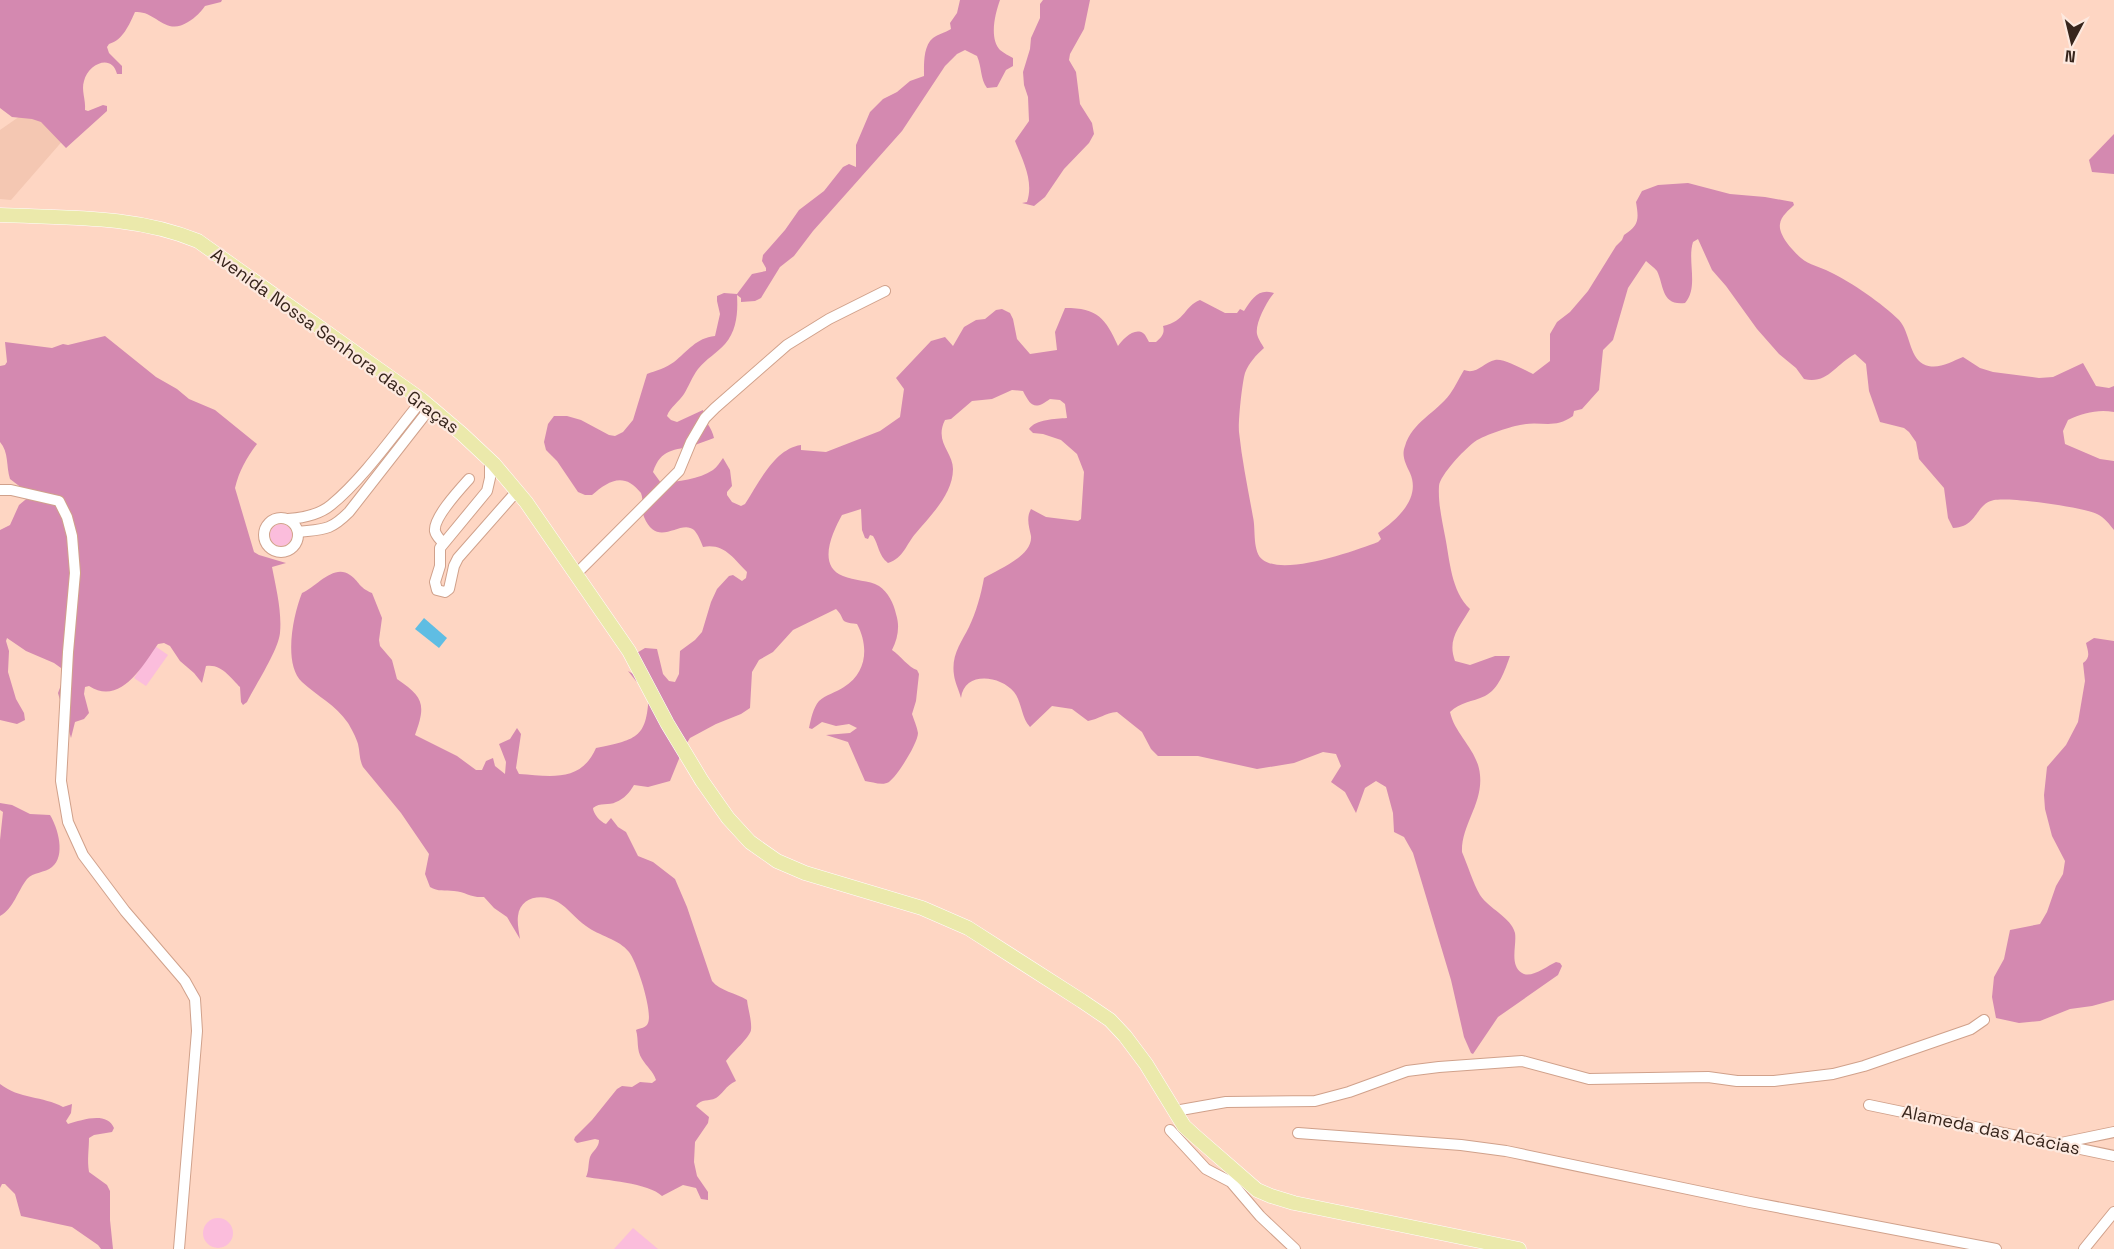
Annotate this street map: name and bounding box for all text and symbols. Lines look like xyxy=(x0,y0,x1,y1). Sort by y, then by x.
north arrow xyxy=(2042,12,2102,72)
text: N xyxy=(2064,45,2077,67)
street label: Avenida Nossa Senhora das Graças xyxy=(207,243,464,438)
street label: Alameda das Acácias xyxy=(1900,1099,2082,1160)

